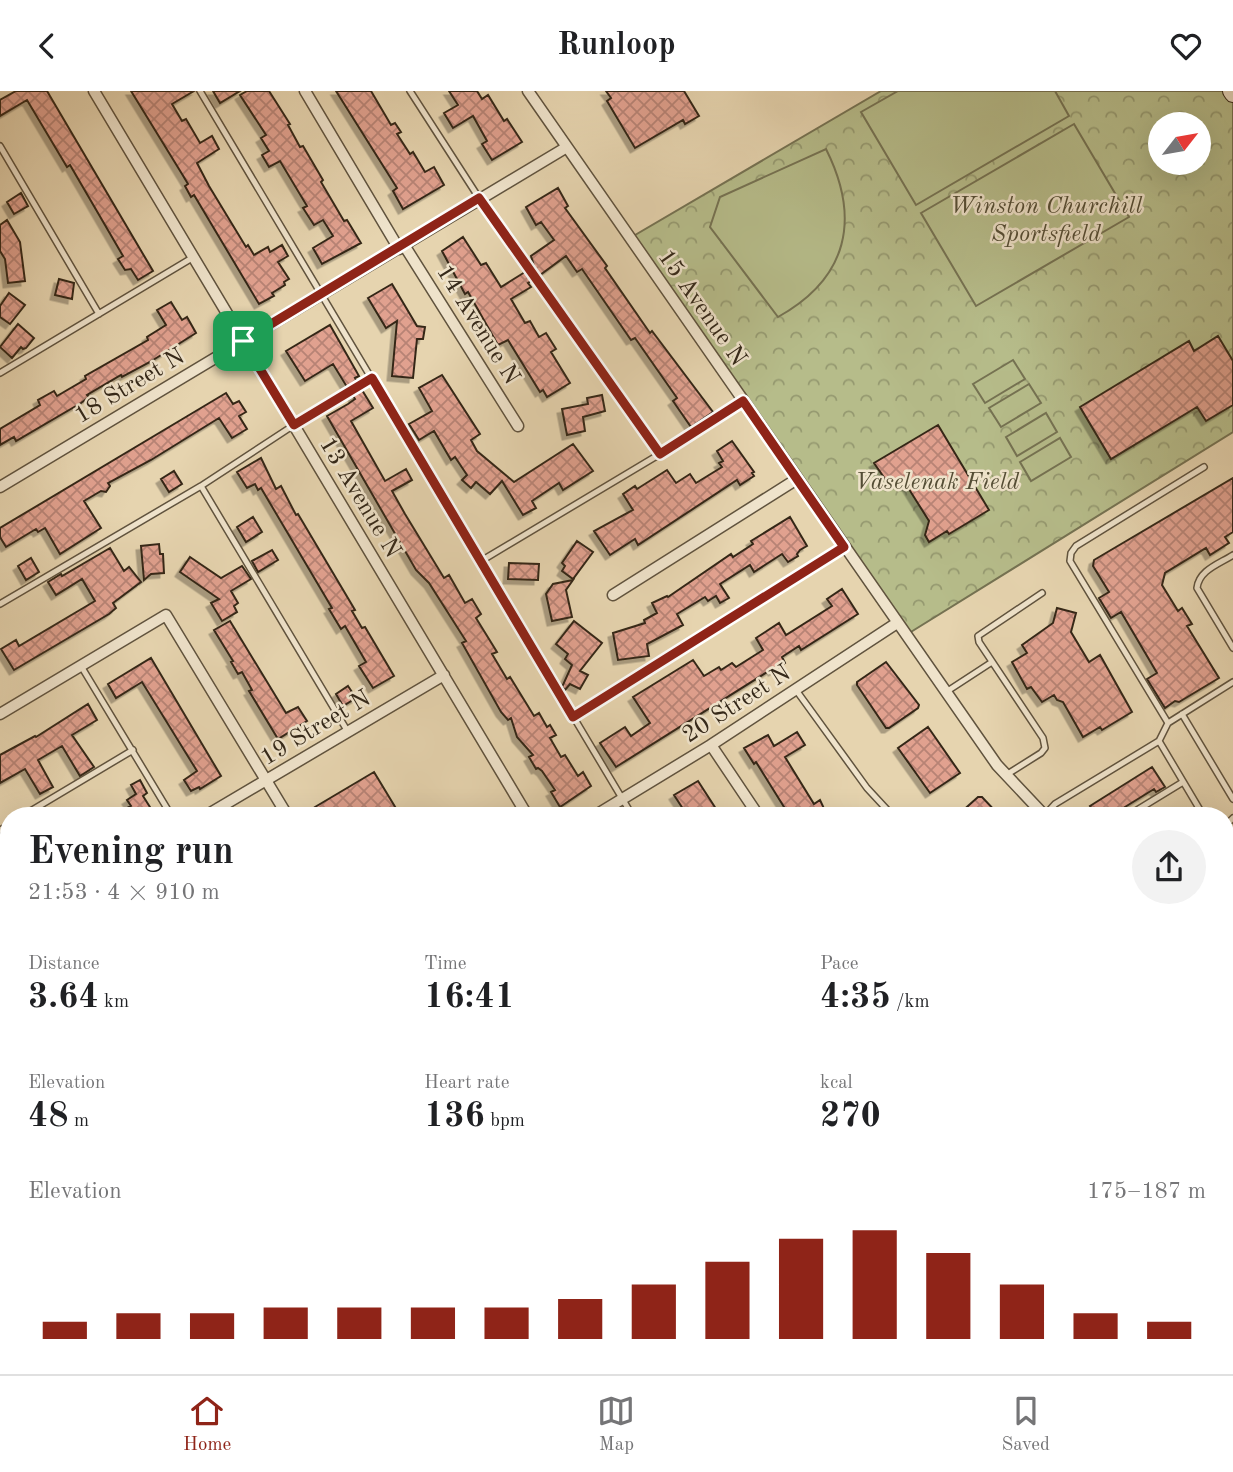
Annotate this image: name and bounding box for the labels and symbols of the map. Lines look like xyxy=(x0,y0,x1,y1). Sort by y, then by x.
north arrow xyxy=(1148,112,1211,175)
park label: Winston Churchill Sportsfield xyxy=(950,195,1143,247)
street label: 15 Avenue N xyxy=(653,246,750,371)
street label: 14 Avenue N xyxy=(431,261,524,389)
pin xyxy=(213,311,273,371)
street label: 18 Street N xyxy=(71,345,189,429)
street label: 13 Avenue N xyxy=(314,434,405,562)
park label: Vaselenak Field xyxy=(855,471,1020,495)
street label: 20 Street N xyxy=(679,661,795,748)
street label: 19 Street N xyxy=(257,687,375,771)

